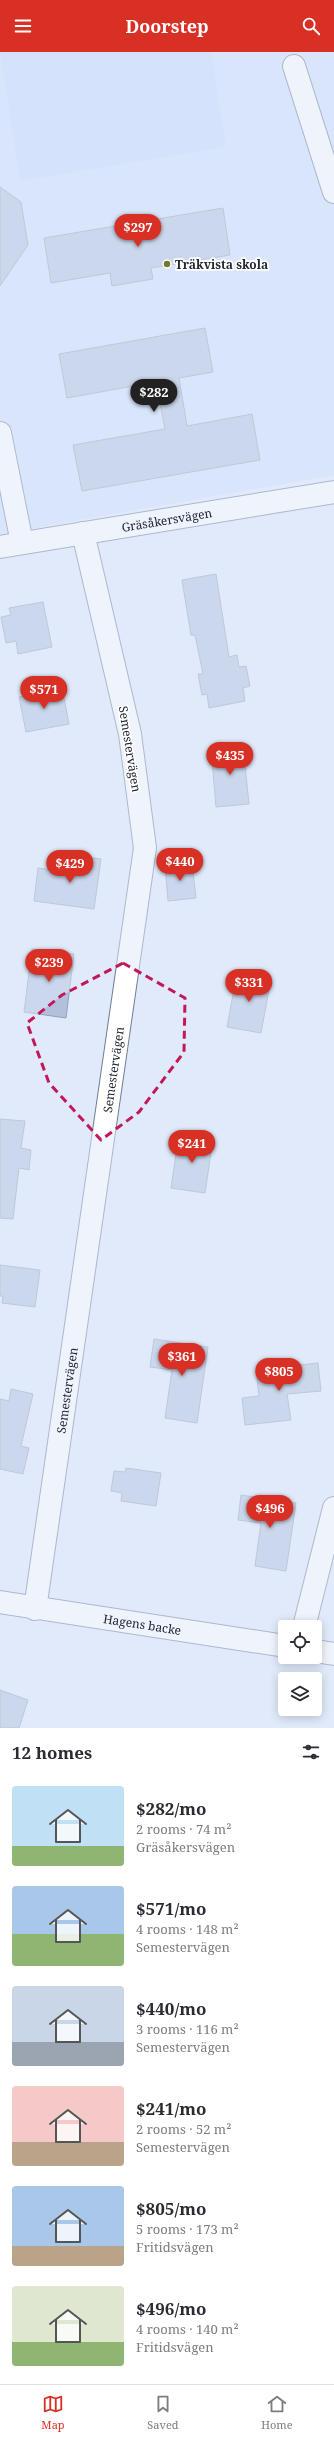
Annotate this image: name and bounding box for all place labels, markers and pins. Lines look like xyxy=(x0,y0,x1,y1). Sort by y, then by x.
pin: $297 xyxy=(114,214,162,248)
place label: Träkvista skola xyxy=(175,256,268,273)
marker: Träkvista skola xyxy=(162,259,172,269)
pin: $282 xyxy=(130,379,178,413)
pin: $571 xyxy=(20,676,68,710)
pin: $435 xyxy=(206,742,254,776)
pin: $440 xyxy=(156,848,204,882)
pin: $429 xyxy=(46,850,94,884)
pin: $239 xyxy=(25,949,73,983)
pin: $331 xyxy=(225,969,273,1003)
pin: $241 xyxy=(168,1130,216,1164)
pin: $361 xyxy=(158,1343,206,1377)
pin: $805 xyxy=(255,1358,303,1392)
pin: $496 xyxy=(246,1495,294,1529)

